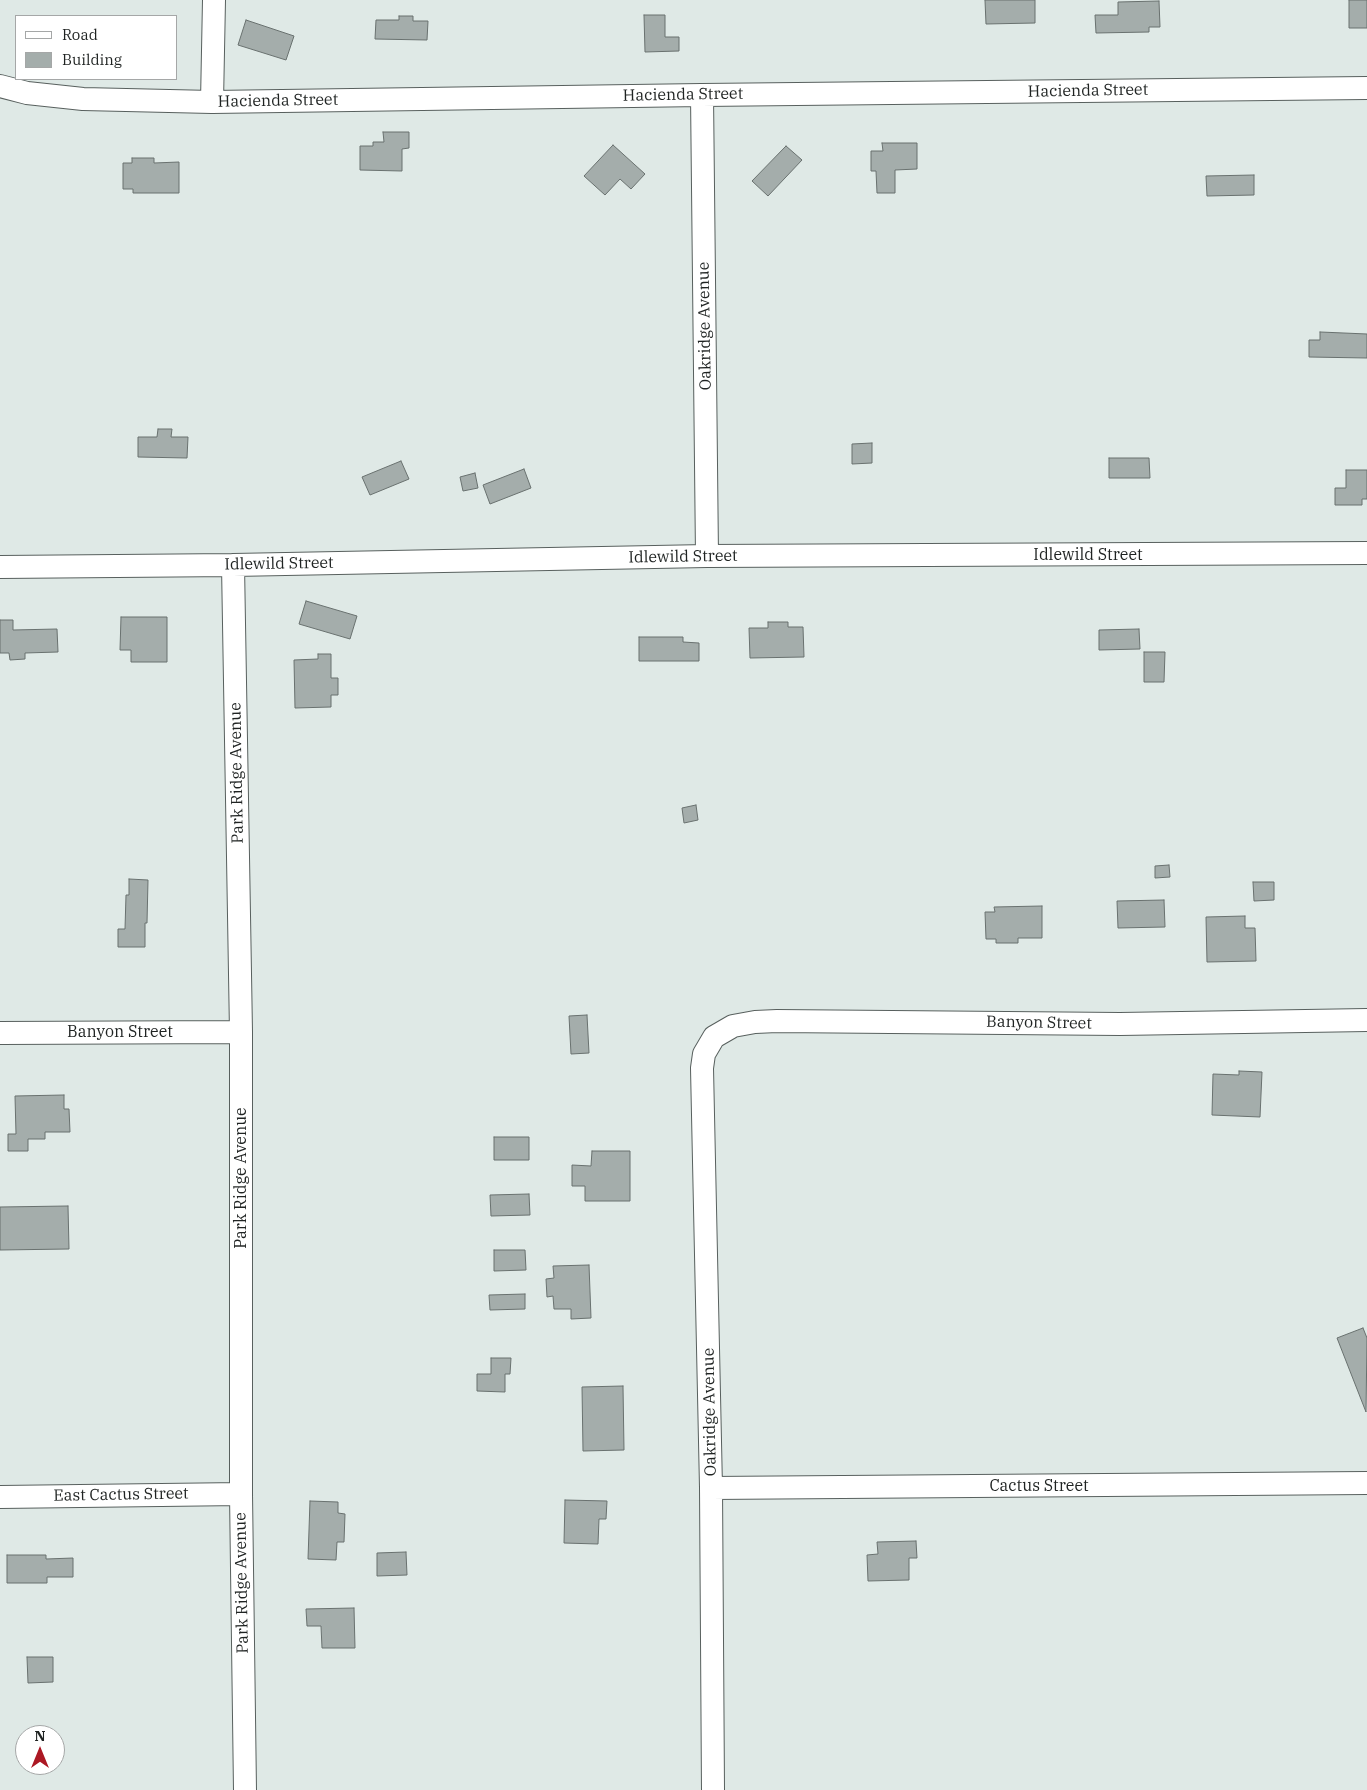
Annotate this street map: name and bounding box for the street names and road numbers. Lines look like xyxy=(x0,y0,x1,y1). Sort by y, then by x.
street label: Hacienda Street xyxy=(1028,80,1148,102)
street label: Hacienda Street xyxy=(623,84,743,106)
street label: Hacienda Street xyxy=(218,90,338,112)
street label: Oakridge Avenue xyxy=(694,262,716,390)
street label: Idlewild Street xyxy=(1033,545,1143,565)
street label: Idlewild Street xyxy=(628,546,738,568)
street label: Idlewild Street xyxy=(224,553,334,575)
street label: Park Ridge Avenue xyxy=(226,702,248,844)
street label: Banyon Street xyxy=(986,1012,1092,1034)
street label: Banyon Street xyxy=(67,1022,173,1042)
street label: Park Ridge Avenue xyxy=(231,1107,251,1249)
street label: Oakridge Avenue xyxy=(699,1348,721,1476)
street label: Cactus Street xyxy=(989,1476,1089,1496)
street label: East Cactus Street xyxy=(53,1484,189,1506)
street label: Park Ridge Avenue xyxy=(231,1512,253,1654)

